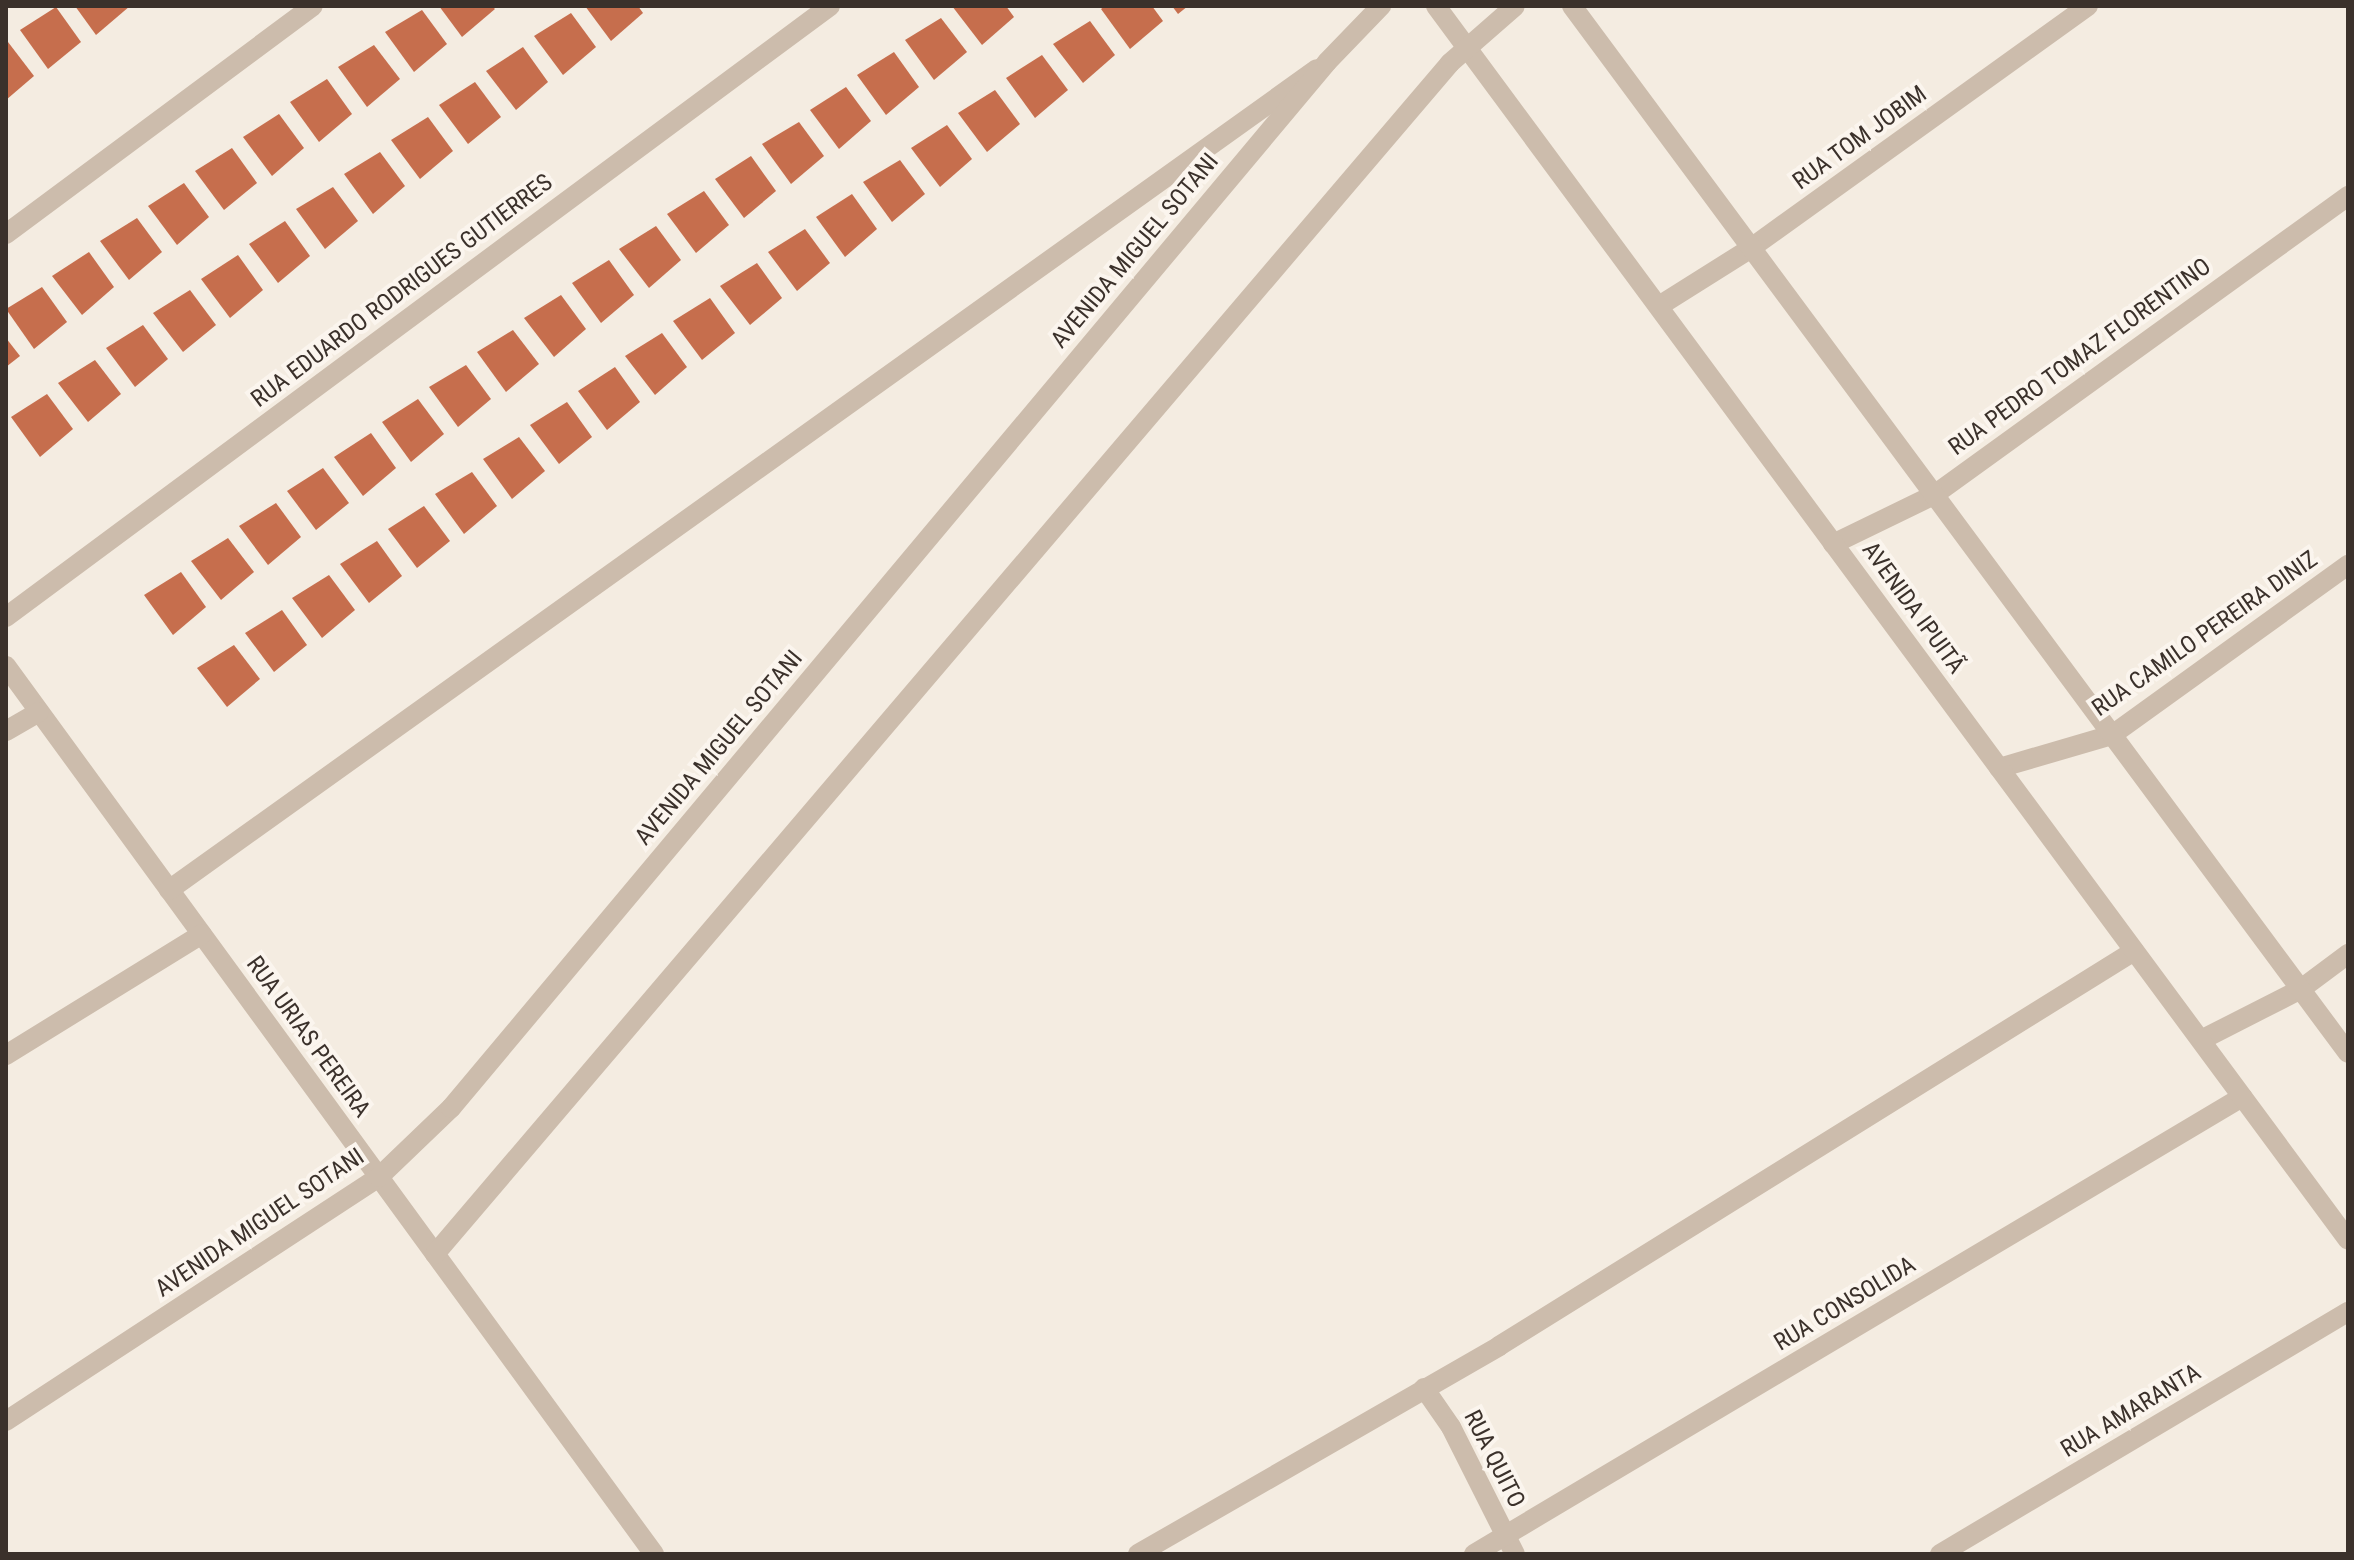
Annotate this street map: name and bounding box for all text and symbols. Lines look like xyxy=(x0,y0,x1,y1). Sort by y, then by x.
street label: RUA TOM JOBIM xyxy=(1787,80,1933,196)
street label: AVENIDA MIGUEL SOTANI xyxy=(1045,148,1225,354)
street label: RUA EDUARDO RODRIGUES GUTIERRES xyxy=(246,168,558,414)
street label: RUA PEDRO TOMAZ FLORENTINO xyxy=(1943,252,2217,462)
street label: AVENIDA IPUITÃ xyxy=(1856,537,1970,679)
street label: RUA CAMILO PEREIRA DINIZ xyxy=(2087,545,2323,723)
street label: AVENIDA MIGUEL SOTANI xyxy=(629,645,809,851)
street label: RUA URIAS PEREIRA xyxy=(240,951,376,1123)
street label: AVENIDA MIGUEL SOTANI xyxy=(150,1142,370,1304)
street label: RUA CONSOLIDA xyxy=(1769,1251,1921,1357)
street label: RUA AMARANTA xyxy=(2056,1358,2206,1464)
street label: RUA QUITO xyxy=(1457,1405,1531,1513)

